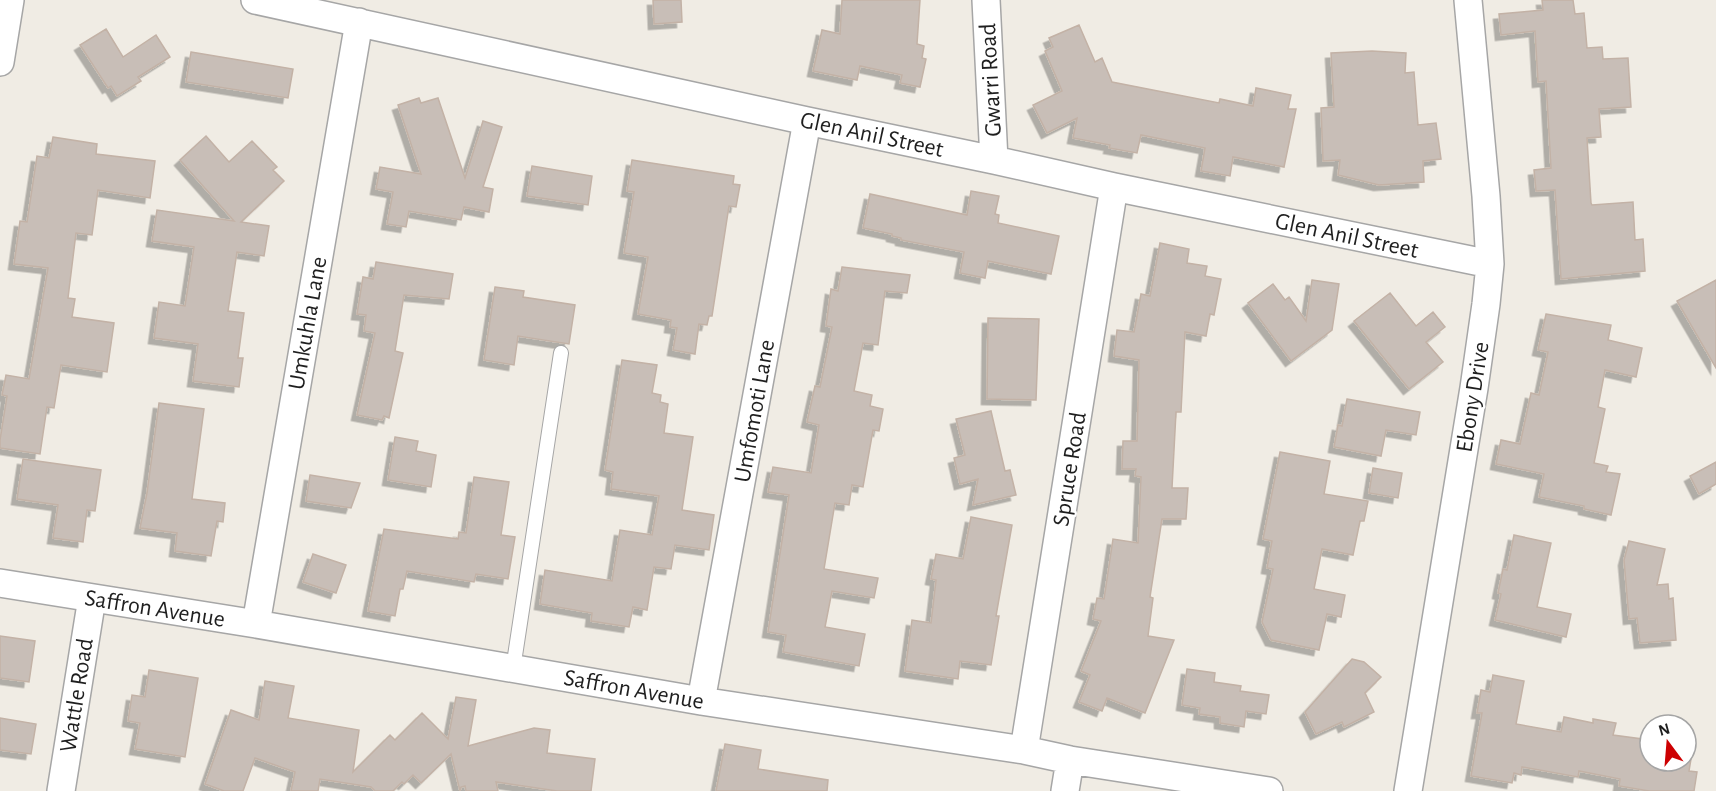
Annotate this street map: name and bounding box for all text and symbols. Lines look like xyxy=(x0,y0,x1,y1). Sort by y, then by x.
street label: Gwarri Road xyxy=(976,23,1006,137)
street label: Glen Anil Street xyxy=(798,108,946,162)
street label: Glen Anil Street xyxy=(1273,209,1421,263)
street label: Umkuhla Lane xyxy=(284,255,331,392)
street label: Umfomoti Lane xyxy=(731,338,779,484)
street label: Ebony Drive xyxy=(1452,340,1494,454)
street label: Spruce Road xyxy=(1049,410,1091,528)
street label: Saffron Avenue xyxy=(83,586,227,632)
street label: Wattle Road xyxy=(56,636,98,754)
street label: Saffron Avenue xyxy=(562,666,706,714)
north arrow xyxy=(1638,713,1698,773)
text: N xyxy=(1657,720,1672,739)

